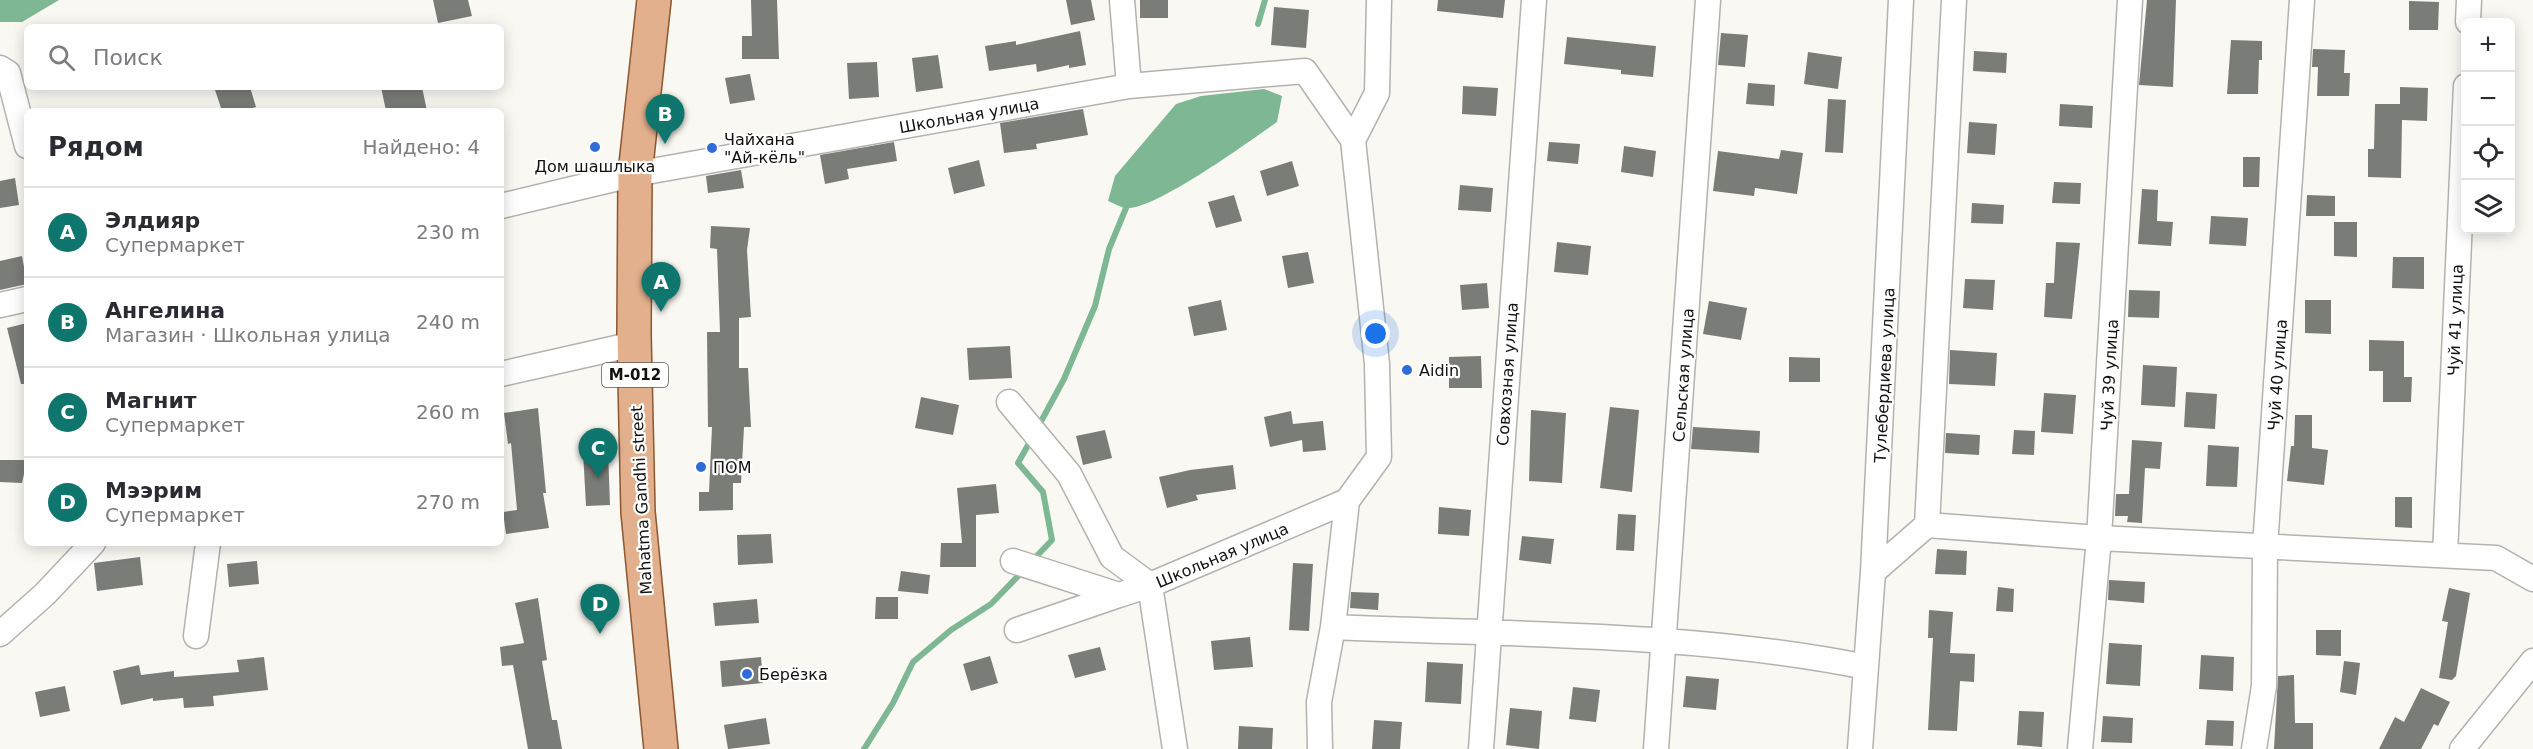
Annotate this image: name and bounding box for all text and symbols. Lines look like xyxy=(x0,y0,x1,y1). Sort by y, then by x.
map controls xyxy=(2461,18,2515,234)
button: + xyxy=(2461,18,2515,72)
search box xyxy=(24,24,504,90)
icon: search xyxy=(45,41,78,74)
text: Поиск xyxy=(93,45,163,70)
button: − xyxy=(2461,72,2515,126)
pin: B xyxy=(646,94,684,144)
street label: Школьная улица xyxy=(898,94,1041,137)
button: locate xyxy=(2461,126,2515,180)
place label: Чайхана "Ай-кёль" xyxy=(724,130,805,167)
text: Рядом xyxy=(48,132,144,162)
text: Найдено: 4 xyxy=(362,135,480,159)
marker: Дом шашлыка xyxy=(588,140,602,154)
marker: Чайхана "Ай-кёль" xyxy=(705,141,719,155)
place label: Дом шашлыка xyxy=(535,157,655,176)
button: layers xyxy=(2461,180,2515,234)
text: Элдияр xyxy=(105,208,200,233)
text: A xyxy=(60,220,75,244)
text: 230 m xyxy=(416,220,480,244)
text: Супермаркет xyxy=(105,233,245,257)
pin: A xyxy=(642,262,680,312)
street label: Чуй 41 улица xyxy=(2444,264,2467,376)
street label: Тулебердиева улица xyxy=(1870,287,1899,464)
text: Ангелина xyxy=(105,298,225,323)
street label: Совхозная улица xyxy=(1493,302,1522,446)
street label: Сельская улица xyxy=(1669,307,1698,443)
text: B xyxy=(60,310,75,334)
text: 240 m xyxy=(416,310,480,334)
street label: Чуй 40 улица xyxy=(2264,318,2291,432)
your location xyxy=(1361,319,1390,348)
street label: Чуй 39 улица xyxy=(2097,319,2122,432)
text: Магазин · Школьная улица xyxy=(105,323,391,347)
place label: Aidin xyxy=(1419,361,1459,380)
road number: М-012 xyxy=(602,363,668,387)
marker: Aidin xyxy=(1400,363,1414,377)
text: Магнит xyxy=(105,388,197,413)
text: C xyxy=(60,400,75,424)
text: 260 m xyxy=(416,400,480,424)
street label: Mahatma Gandhi street xyxy=(627,405,656,595)
text: Супермаркет xyxy=(105,413,245,437)
pin: C xyxy=(578,428,618,478)
place label: ПОМ xyxy=(713,458,751,477)
marker: ПОМ xyxy=(694,460,708,474)
text: Мээрим xyxy=(105,478,202,503)
text: D xyxy=(59,490,76,514)
text: 270 m xyxy=(416,490,480,514)
text: Супермаркет xyxy=(105,503,245,527)
street label: Школьная улица xyxy=(1153,519,1291,592)
pin: D xyxy=(580,584,620,634)
place label: Берёзка xyxy=(759,665,828,684)
marker: Берёзка xyxy=(740,667,754,681)

